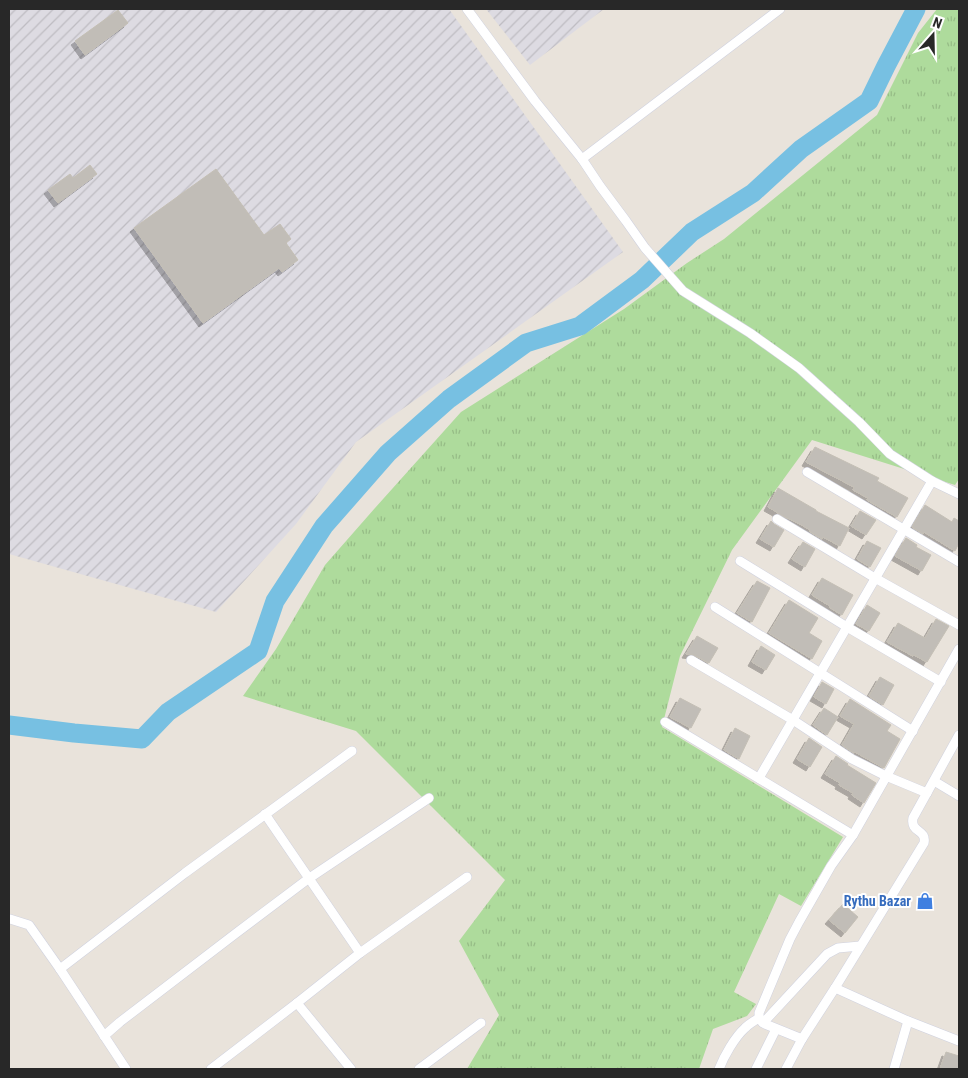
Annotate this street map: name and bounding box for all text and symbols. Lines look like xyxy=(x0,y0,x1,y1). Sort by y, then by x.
north arrow xyxy=(908,10,958,60)
text: N xyxy=(931,14,944,32)
shop icon: Rythu Bazar xyxy=(915,891,935,911)
place label: Rythu Bazar xyxy=(844,893,911,909)

